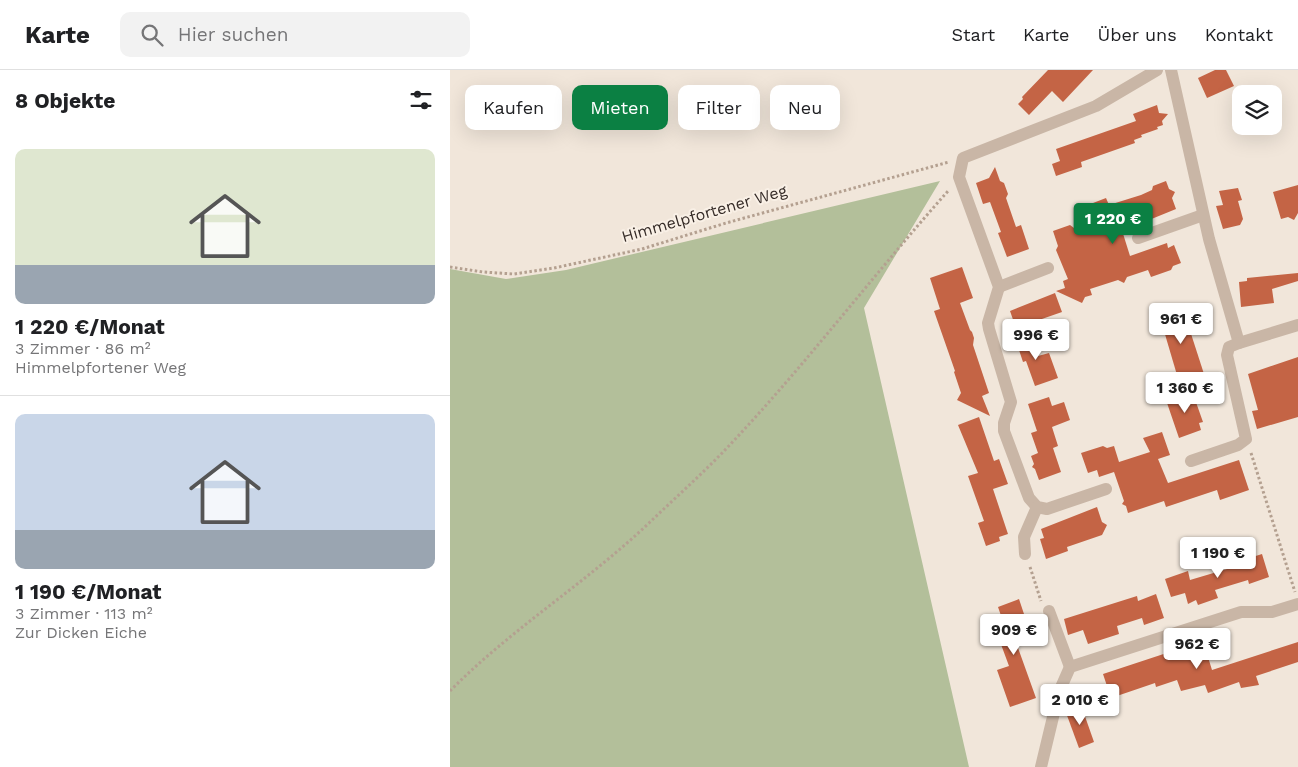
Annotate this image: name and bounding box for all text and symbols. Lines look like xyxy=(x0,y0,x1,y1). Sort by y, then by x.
search box xyxy=(120,12,470,57)
text: Karte xyxy=(25,21,90,49)
icon: search xyxy=(138,21,166,49)
text: Hier suchen xyxy=(178,23,288,46)
text: Start xyxy=(951,24,995,45)
text: Karte xyxy=(1023,24,1070,45)
text: Über uns xyxy=(1098,24,1177,45)
text: Kontakt xyxy=(1205,24,1273,45)
chip: Kaufen xyxy=(465,85,562,130)
chip: Mieten xyxy=(572,85,668,130)
chip: Filter xyxy=(678,85,760,130)
chip: Neu xyxy=(770,85,840,130)
map controls xyxy=(1232,85,1282,135)
button: layers xyxy=(1232,85,1282,135)
icon: filters xyxy=(407,86,435,114)
text: 8 Objekte xyxy=(15,88,115,113)
icon: home xyxy=(180,181,270,271)
street label: Himmelpfortener Weg xyxy=(619,181,789,246)
pin: 1 220 € xyxy=(1067,202,1159,245)
text: 1 220 € xyxy=(1085,209,1141,228)
pin: 961 € xyxy=(1146,302,1216,345)
text: 961 € xyxy=(1160,309,1202,328)
text: 1 220 €/Monat xyxy=(15,314,165,339)
pin: 996 € xyxy=(1001,318,1071,361)
text: 996 € xyxy=(1013,325,1059,344)
text: 3 Zimmer · 86 m² xyxy=(15,339,151,358)
text: Himmelpfortener Weg xyxy=(15,358,186,377)
pin: 1 360 € xyxy=(1139,372,1231,414)
text: 1 360 € xyxy=(1157,378,1213,397)
icon: home xyxy=(180,447,270,537)
pin: 1 190 € xyxy=(1172,536,1264,579)
text: 1 190 € xyxy=(1191,543,1245,562)
text: 1 190 €/Monat xyxy=(15,579,162,604)
text: 3 Zimmer · 113 m² xyxy=(15,604,153,623)
pin: 909 € xyxy=(979,614,1049,656)
text: 909 € xyxy=(991,620,1037,639)
text: Zur Dicken Eiche xyxy=(15,623,147,642)
pin: 962 € xyxy=(1162,628,1232,670)
text: 962 € xyxy=(1174,634,1220,653)
pin: 2 010 € xyxy=(1034,684,1126,726)
text: 2 010 € xyxy=(1051,690,1109,709)

